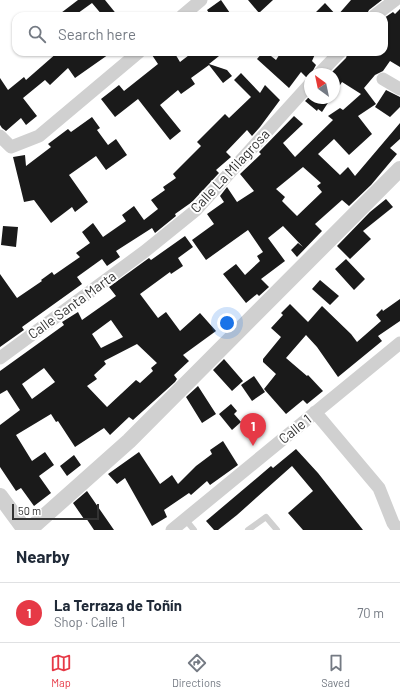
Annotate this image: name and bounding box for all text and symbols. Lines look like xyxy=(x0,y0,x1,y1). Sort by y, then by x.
search box xyxy=(12,12,388,56)
icon: search xyxy=(26,23,48,45)
text: Search here xyxy=(58,25,136,43)
north arrow xyxy=(304,68,340,104)
street label: Calle La Milagrosa xyxy=(187,125,273,216)
street label: Calle Santa Marta xyxy=(24,267,119,342)
your location xyxy=(217,313,237,333)
street label: Calle 1 xyxy=(275,410,314,447)
pin: 1 xyxy=(240,413,266,446)
scale bar xyxy=(12,502,99,521)
text: 50 m xyxy=(18,504,41,517)
text: Nearby xyxy=(16,546,70,566)
text: La Terraza de Toñín xyxy=(54,596,182,614)
text: 1 xyxy=(27,605,31,621)
text: 70 m xyxy=(357,605,384,621)
text: Shop · Calle 1 xyxy=(54,614,125,630)
tab: Map xyxy=(50,652,72,689)
tab: Directions xyxy=(172,652,221,689)
tab: Saved xyxy=(321,652,350,689)

